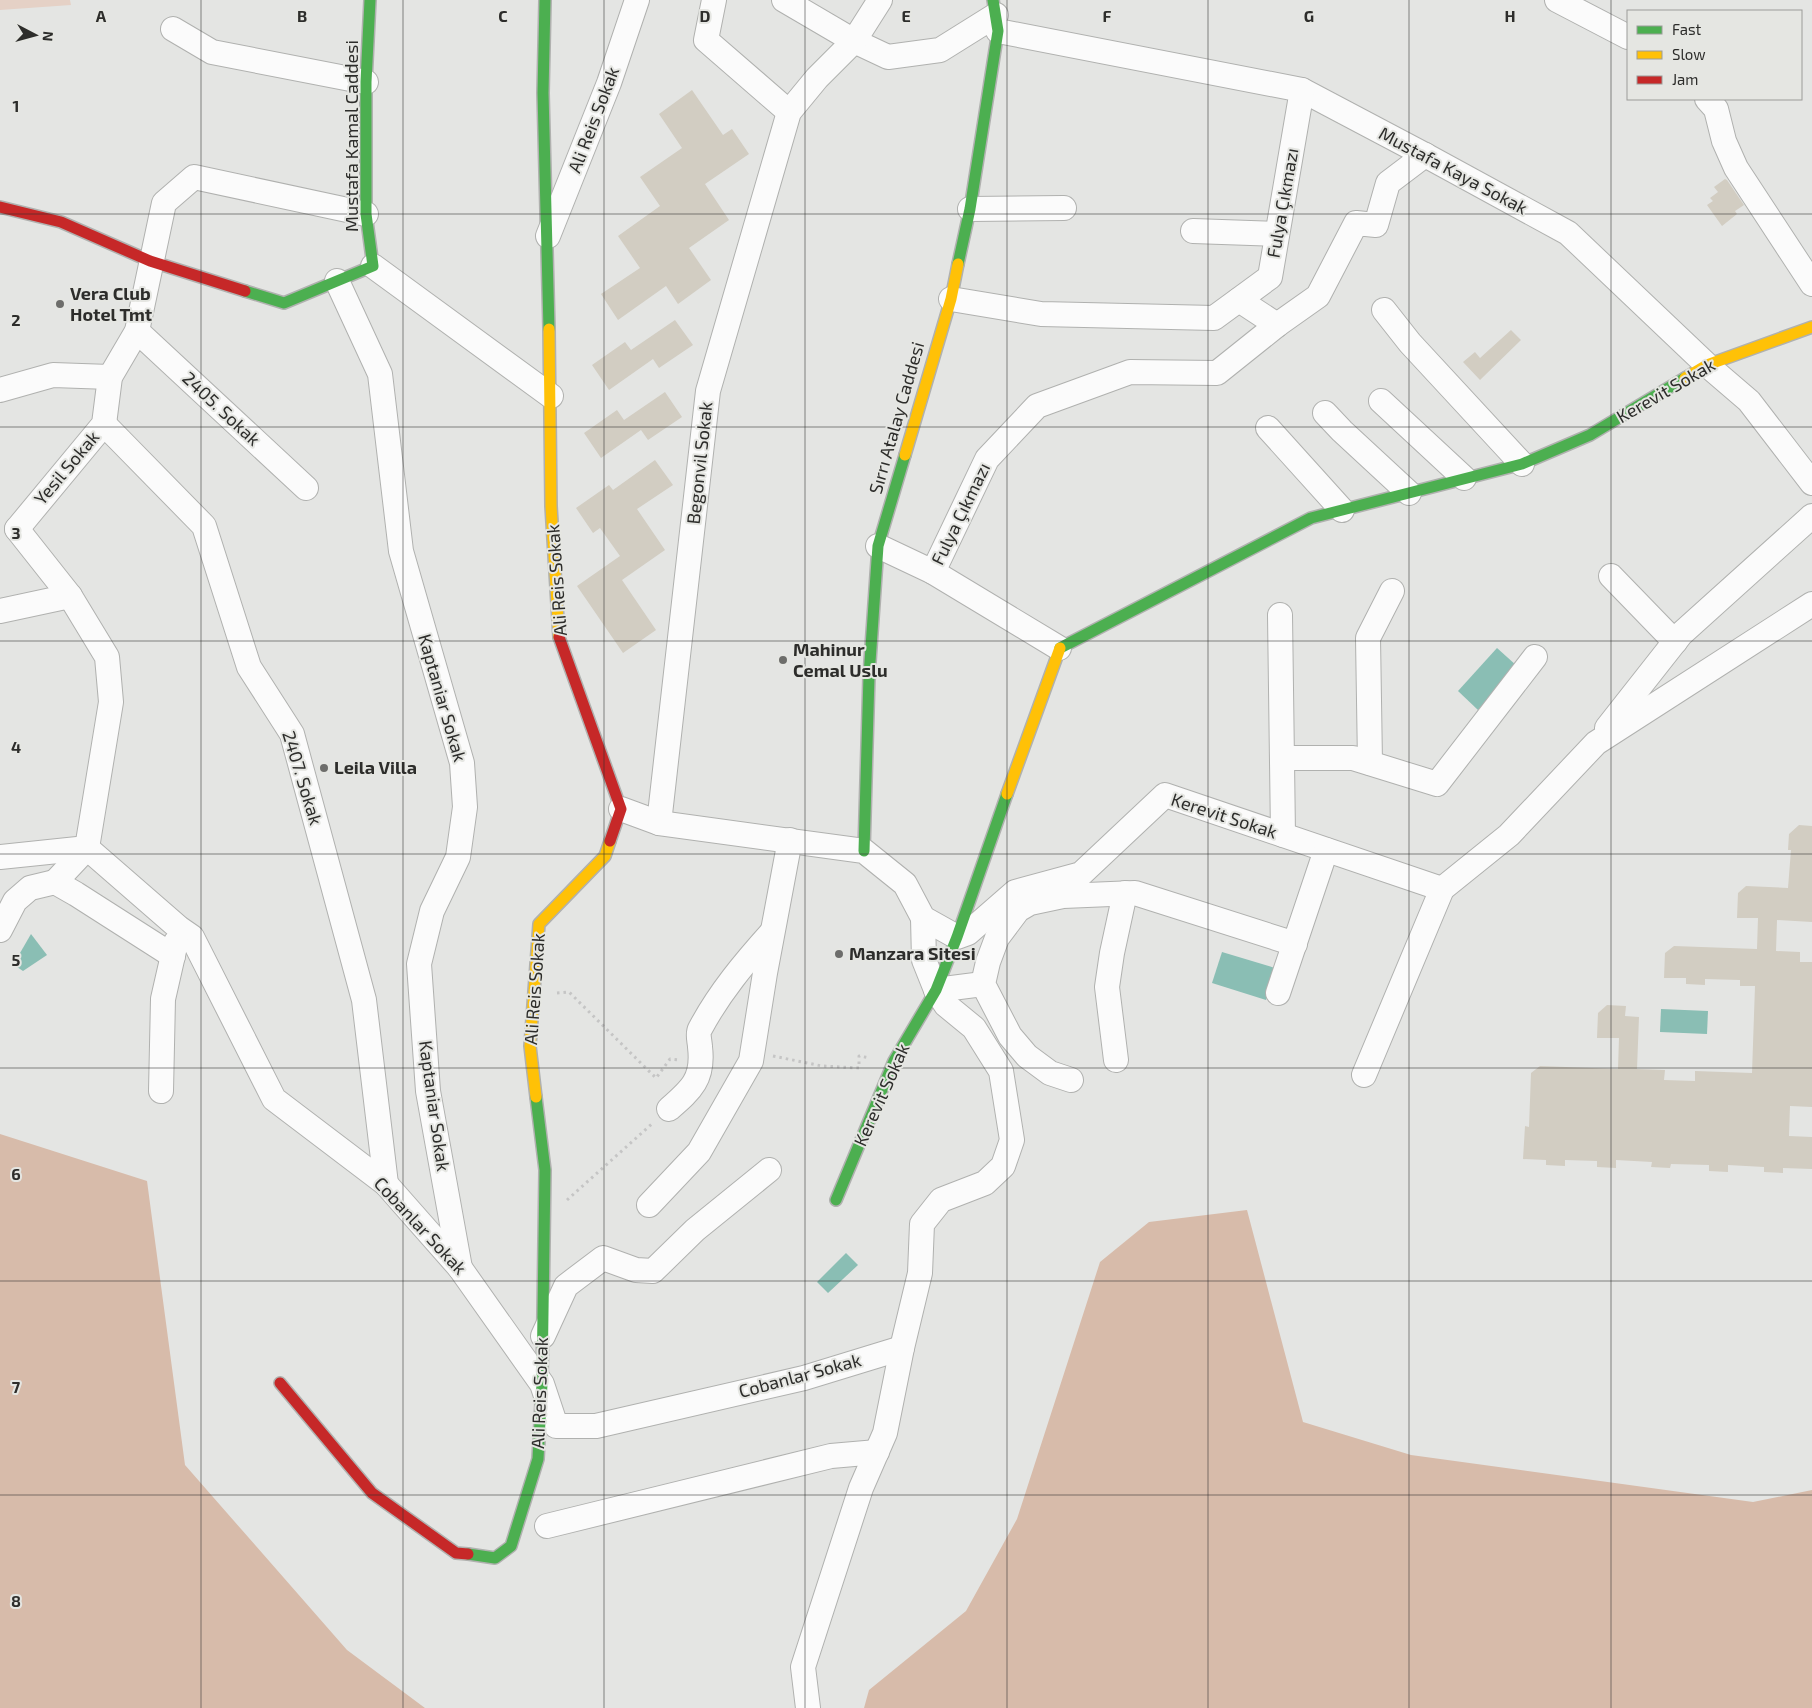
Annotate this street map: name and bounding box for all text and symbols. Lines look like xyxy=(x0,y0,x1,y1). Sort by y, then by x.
text: A xyxy=(96,6,107,25)
text: B xyxy=(297,6,307,25)
text: C xyxy=(498,6,508,25)
text: D xyxy=(700,6,711,25)
text: E xyxy=(901,6,911,25)
text: F xyxy=(1103,6,1112,25)
text: G xyxy=(1304,6,1314,25)
text: H xyxy=(1504,6,1516,25)
north arrow xyxy=(10,10,60,60)
legend xyxy=(1627,10,1802,100)
text: Fast xyxy=(1672,20,1702,38)
text: N xyxy=(39,30,57,42)
street label: Mustafa Kamal Caddesi xyxy=(340,40,362,232)
text: Slow xyxy=(1672,45,1706,63)
street label: Ali Reis Sokak xyxy=(563,63,623,176)
text: Jam xyxy=(1672,70,1698,88)
text: 1 xyxy=(13,96,19,115)
street label: Mustafa Kaya Sokak xyxy=(1375,122,1531,219)
street label: Fulya Çıkmazı xyxy=(1262,146,1303,260)
place label: Vera Club Hotel Tmt xyxy=(70,282,153,325)
marker: Vera Club Hotel Tmt xyxy=(54,298,66,310)
text: 2 xyxy=(11,310,21,329)
street label: Sırrı Atalay Caddesi xyxy=(864,339,928,496)
street label: Kerevit Sokak xyxy=(1612,353,1719,427)
street label: 2405. Sokak xyxy=(178,367,265,450)
street label: Begonvil Sokak xyxy=(682,401,716,525)
street label: Yesil Sokak xyxy=(29,426,104,509)
street label: Fulya Çıkmazı xyxy=(926,459,995,569)
text: 3 xyxy=(11,523,21,542)
street label: Ali Reis Sokak xyxy=(541,524,571,637)
street label: Kaptaniar Sokak xyxy=(414,631,472,764)
place label: Mahinur Cemal Uslu xyxy=(793,638,888,681)
marker: Mahinur Cemal Uslu xyxy=(777,654,789,666)
street label: 2407. Sokak xyxy=(278,728,328,827)
text: 4 xyxy=(11,737,21,756)
place label: Leila Villa xyxy=(334,756,417,778)
marker: Leila Villa xyxy=(318,762,330,774)
street label: Kerevit Sokak xyxy=(1169,788,1280,843)
street label: Ali Reis Sokak xyxy=(519,932,549,1045)
place label: Manzara Sitesi xyxy=(849,942,976,964)
marker: Manzara Sitesi xyxy=(833,948,845,960)
text: 5 xyxy=(12,950,21,969)
street label: Kaptaniar Sokak xyxy=(415,1039,455,1173)
street label: Kerevit Sokak xyxy=(849,1040,914,1149)
text: 6 xyxy=(11,1164,21,1183)
street label: Cobanlar Sokak xyxy=(370,1172,472,1279)
street label: Ali Reis Sokak xyxy=(526,1337,552,1449)
street label: Cobanlar Sokak xyxy=(736,1348,863,1402)
text: 7 xyxy=(12,1377,21,1396)
text: 8 xyxy=(11,1591,21,1610)

